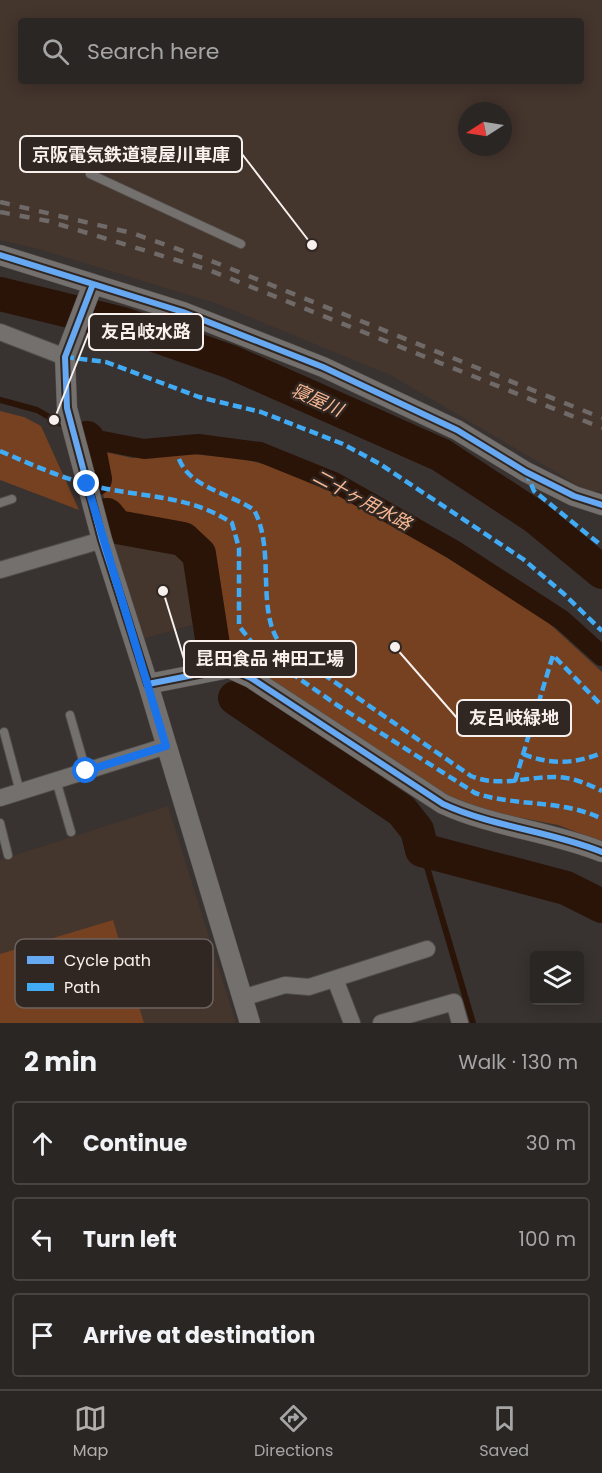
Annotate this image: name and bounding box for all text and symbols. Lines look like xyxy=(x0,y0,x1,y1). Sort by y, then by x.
search box xyxy=(18,18,584,84)
icon: search xyxy=(39,35,72,68)
text: Search here xyxy=(87,36,220,67)
north arrow xyxy=(458,102,512,156)
callout: 京阪電気鉄道寝屋川車庫 xyxy=(20,136,242,172)
text: 京阪電気鉄道寝屋川車庫 xyxy=(32,142,230,167)
callout: 友呂岐水路 xyxy=(89,314,203,350)
text: 友呂岐水路 xyxy=(101,319,191,344)
water label: 寝屋川 xyxy=(287,377,349,423)
water label: 二十ヶ用水路 xyxy=(309,463,418,537)
route end xyxy=(73,470,99,496)
callout: 昆田食品 神田工場 xyxy=(184,641,356,677)
text: 昆田食品 神田工場 xyxy=(196,646,344,671)
callout: 友呂岐緑地 xyxy=(457,700,571,736)
text: 友呂岐緑地 xyxy=(469,705,559,730)
route start xyxy=(72,757,98,783)
legend xyxy=(15,939,213,1008)
text: Cycle path xyxy=(64,949,151,972)
map controls xyxy=(530,951,584,1005)
button: layers xyxy=(530,951,584,1005)
text: Path xyxy=(64,976,100,999)
text: 2 min xyxy=(24,1044,97,1080)
text: Walk · 130 m xyxy=(458,1048,578,1076)
icon: ahead xyxy=(26,1127,59,1160)
text: Continue xyxy=(83,1128,187,1159)
text: 30 m xyxy=(526,1129,576,1157)
icon: left xyxy=(26,1223,59,1256)
text: Turn left xyxy=(83,1224,177,1255)
text: 100 m xyxy=(519,1225,576,1253)
icon: arrive xyxy=(26,1319,59,1352)
text: Arrive at destination xyxy=(83,1320,315,1351)
tab: Map xyxy=(73,1402,108,1463)
tab: Directions xyxy=(254,1402,333,1463)
tab: Saved xyxy=(479,1402,529,1463)

